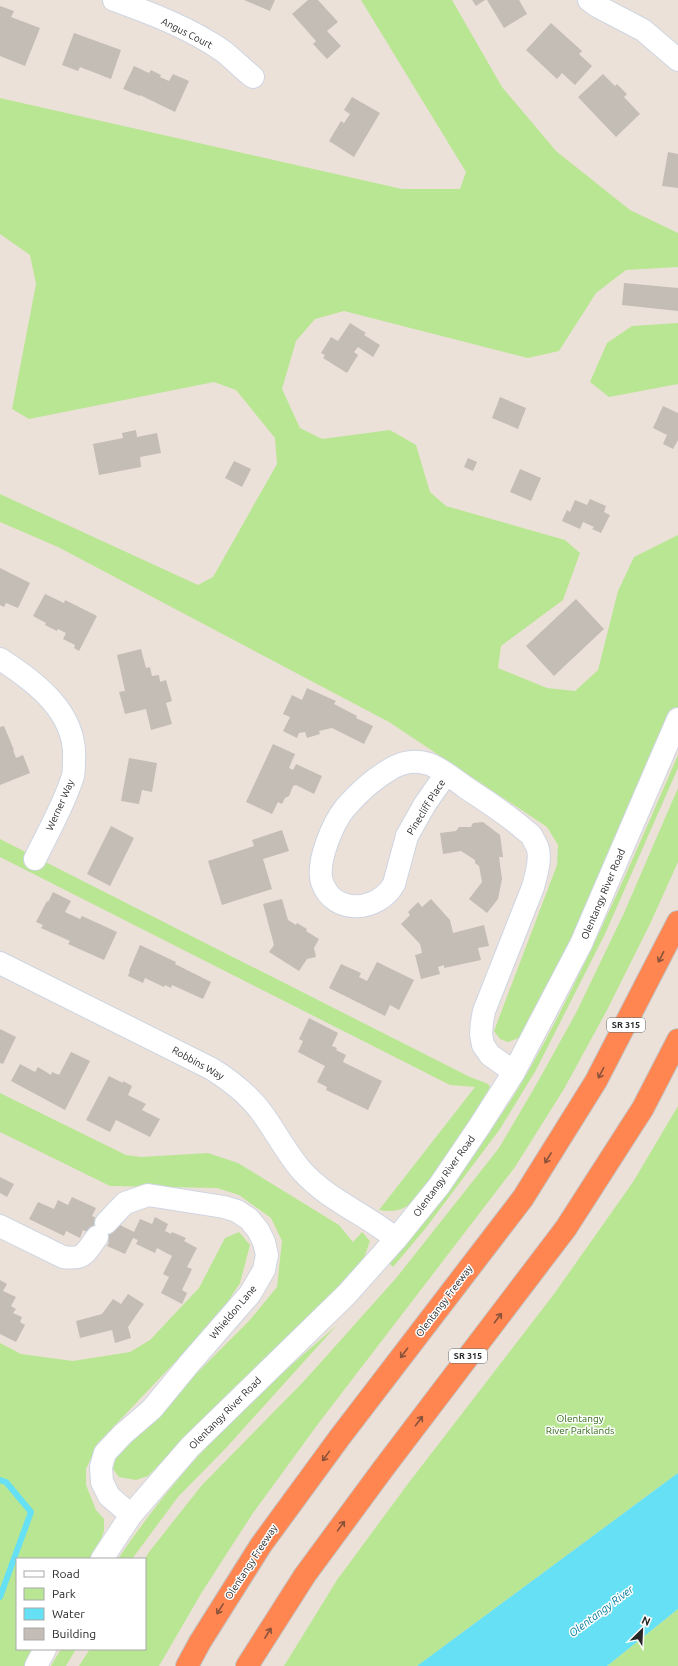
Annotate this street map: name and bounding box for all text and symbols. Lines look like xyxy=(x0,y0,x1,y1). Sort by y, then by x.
street label: Angus Court xyxy=(160,15,214,51)
street label: Pinecliff Place xyxy=(405,777,447,837)
street label: Werner Way xyxy=(44,778,76,832)
street label: Olentangy River Road xyxy=(579,847,627,941)
one-way arrow xyxy=(656,951,664,963)
road number: SR 315 xyxy=(607,1018,645,1032)
street label: Robbins Way xyxy=(170,1044,226,1082)
one-way arrow xyxy=(597,1067,604,1079)
street label: Olentangy River Road xyxy=(411,1133,477,1219)
one-way arrow xyxy=(544,1152,552,1163)
street label: Olentangy Freeway xyxy=(413,1263,475,1339)
street label: Whieldon Lane xyxy=(207,1283,259,1341)
one-way arrow xyxy=(494,1313,502,1324)
one-way arrow xyxy=(400,1347,409,1358)
road number: SR 315 xyxy=(449,1349,487,1363)
street label: Olentangy River Road xyxy=(187,1375,263,1451)
park label: Olentangy River Parklands xyxy=(546,1413,614,1436)
one-way arrow xyxy=(415,1416,423,1427)
one-way arrow xyxy=(322,1451,330,1462)
one-way arrow xyxy=(337,1520,345,1531)
street label: Olentangy Freeway xyxy=(223,1522,279,1601)
legend xyxy=(16,1558,146,1650)
text: Road xyxy=(52,1567,80,1580)
water label: Olentangy River xyxy=(566,1582,636,1639)
text: Park xyxy=(52,1587,76,1600)
one-way arrow xyxy=(216,1603,224,1614)
text: Water xyxy=(52,1607,85,1620)
north arrow xyxy=(622,1610,662,1650)
text: N xyxy=(640,1614,652,1628)
text: Building xyxy=(52,1627,96,1640)
one-way arrow xyxy=(265,1627,273,1639)

